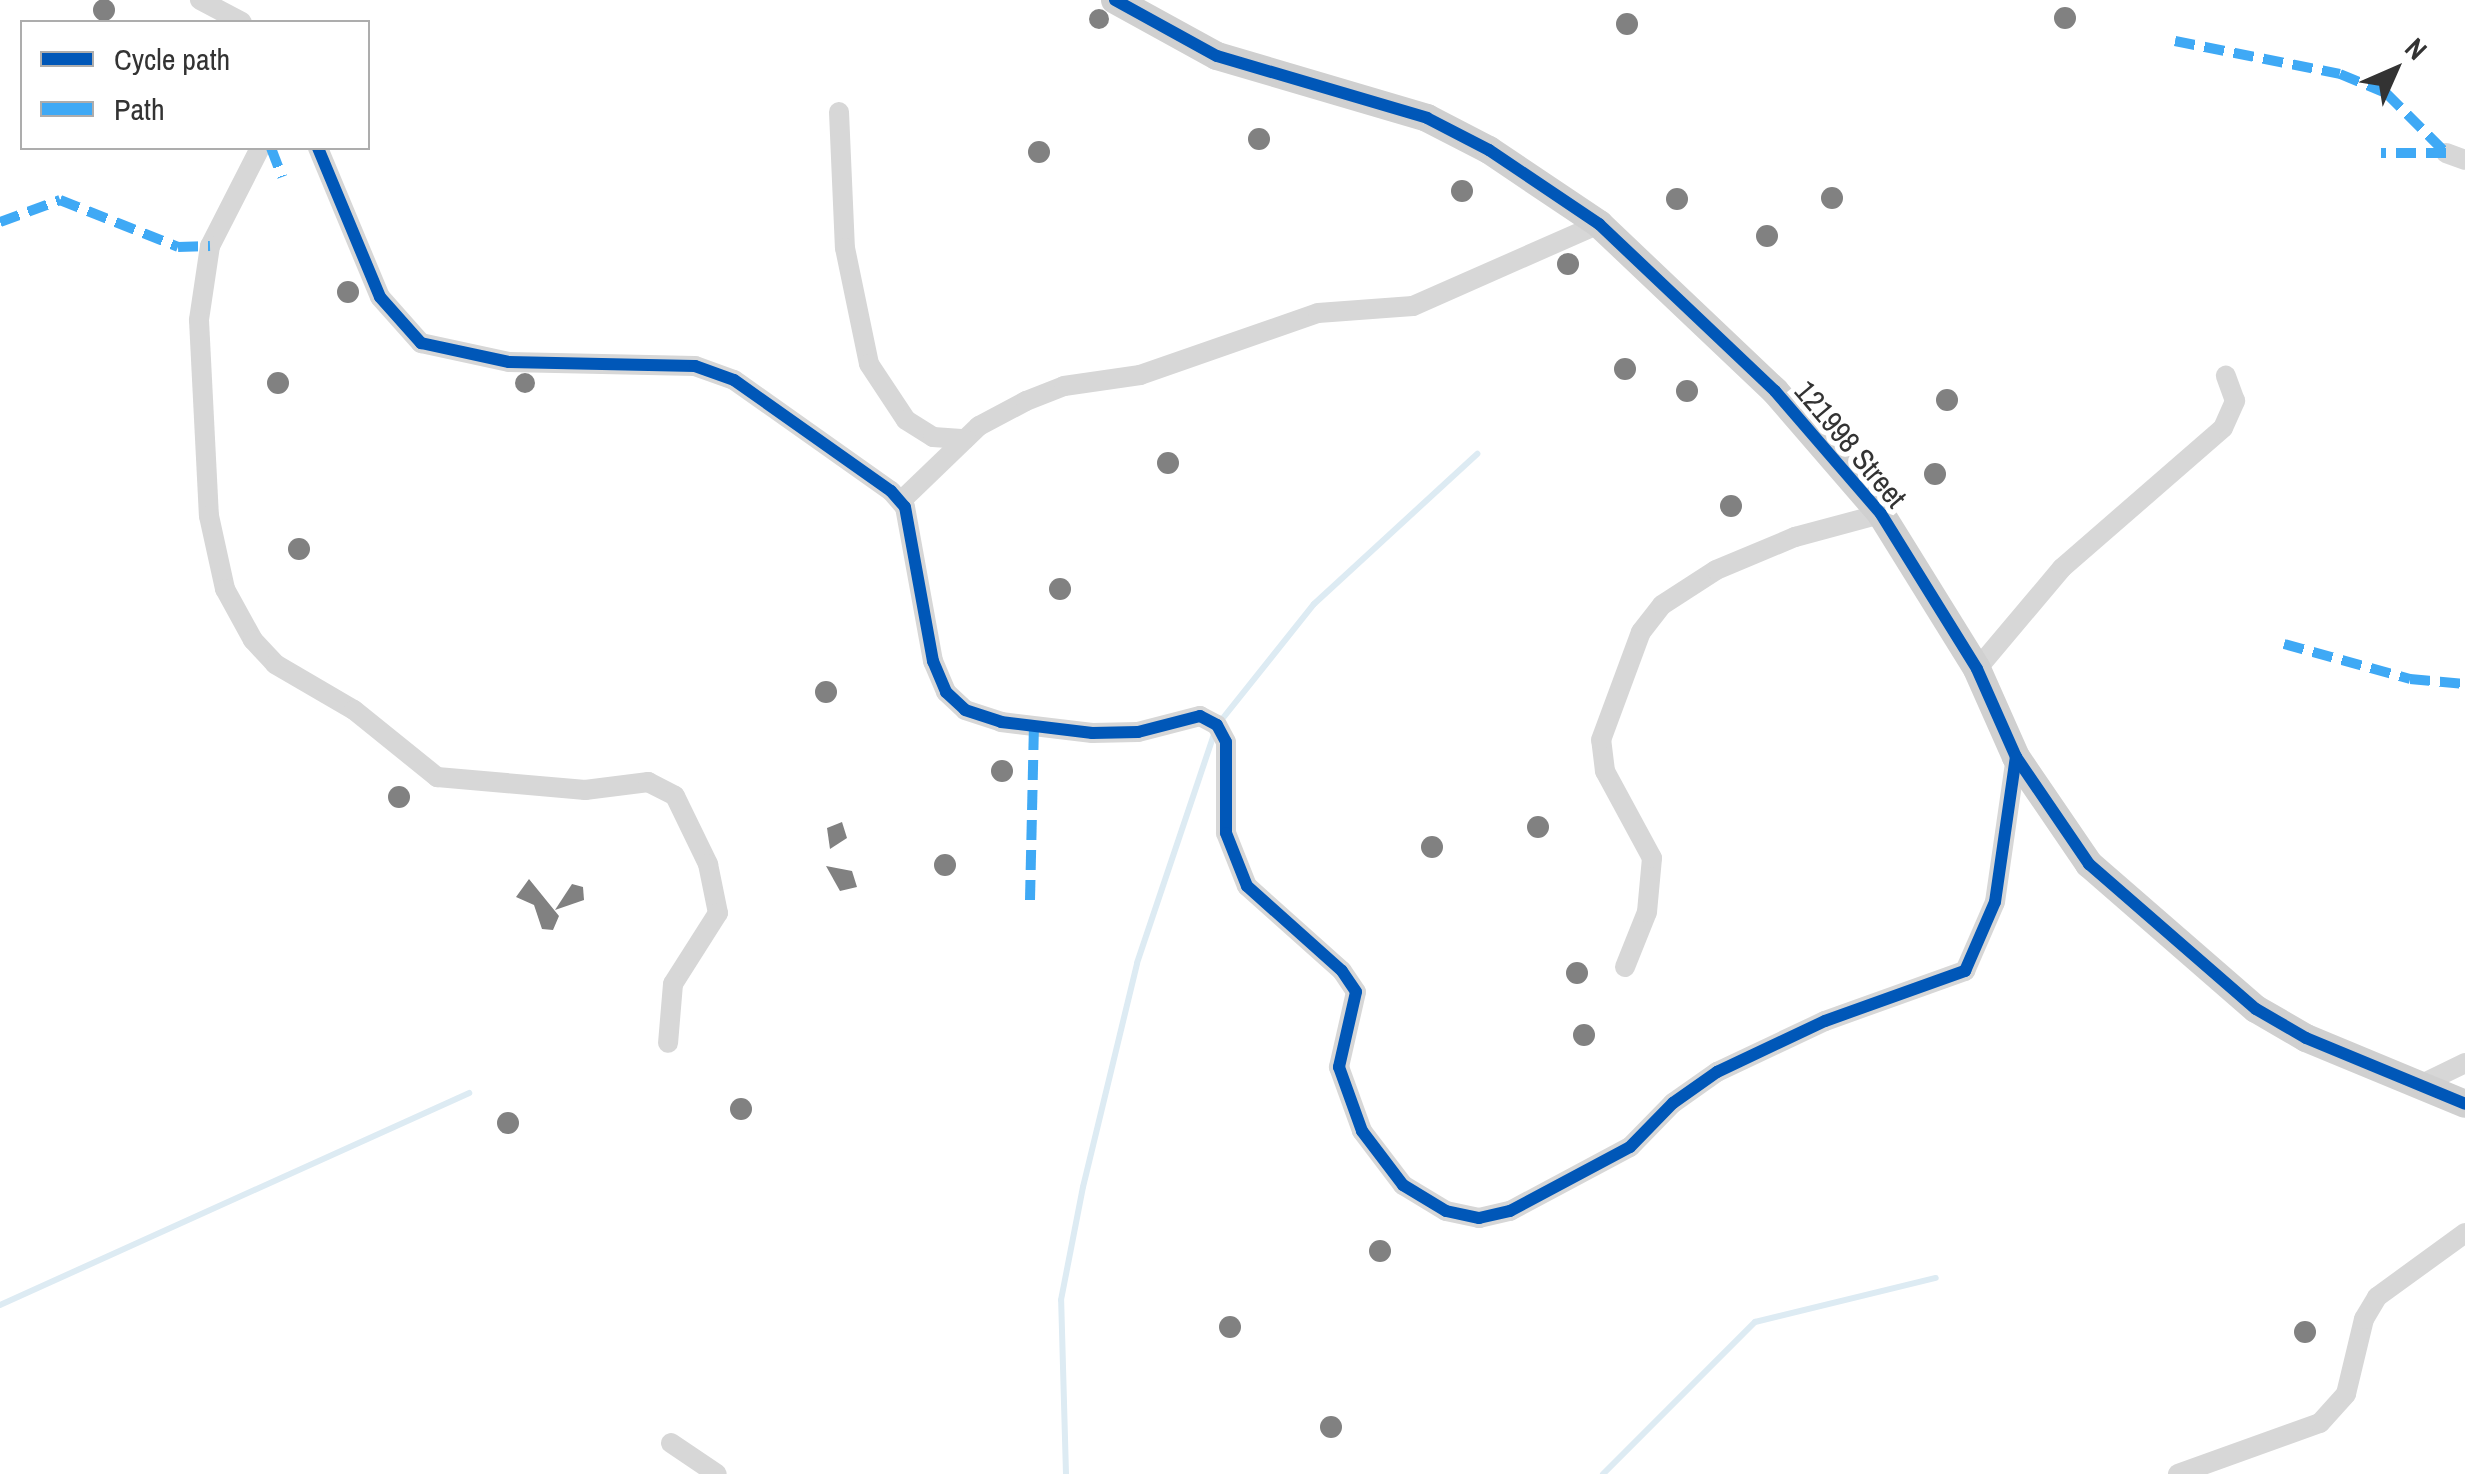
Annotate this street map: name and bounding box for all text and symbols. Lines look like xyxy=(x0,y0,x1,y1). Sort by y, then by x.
legend xyxy=(20,20,370,150)
north arrow xyxy=(2345,20,2445,120)
text: N xyxy=(2397,29,2436,68)
text: Cycle path xyxy=(114,39,230,79)
text: Path xyxy=(114,89,165,129)
street label: 121998 Street xyxy=(1788,373,1914,515)

